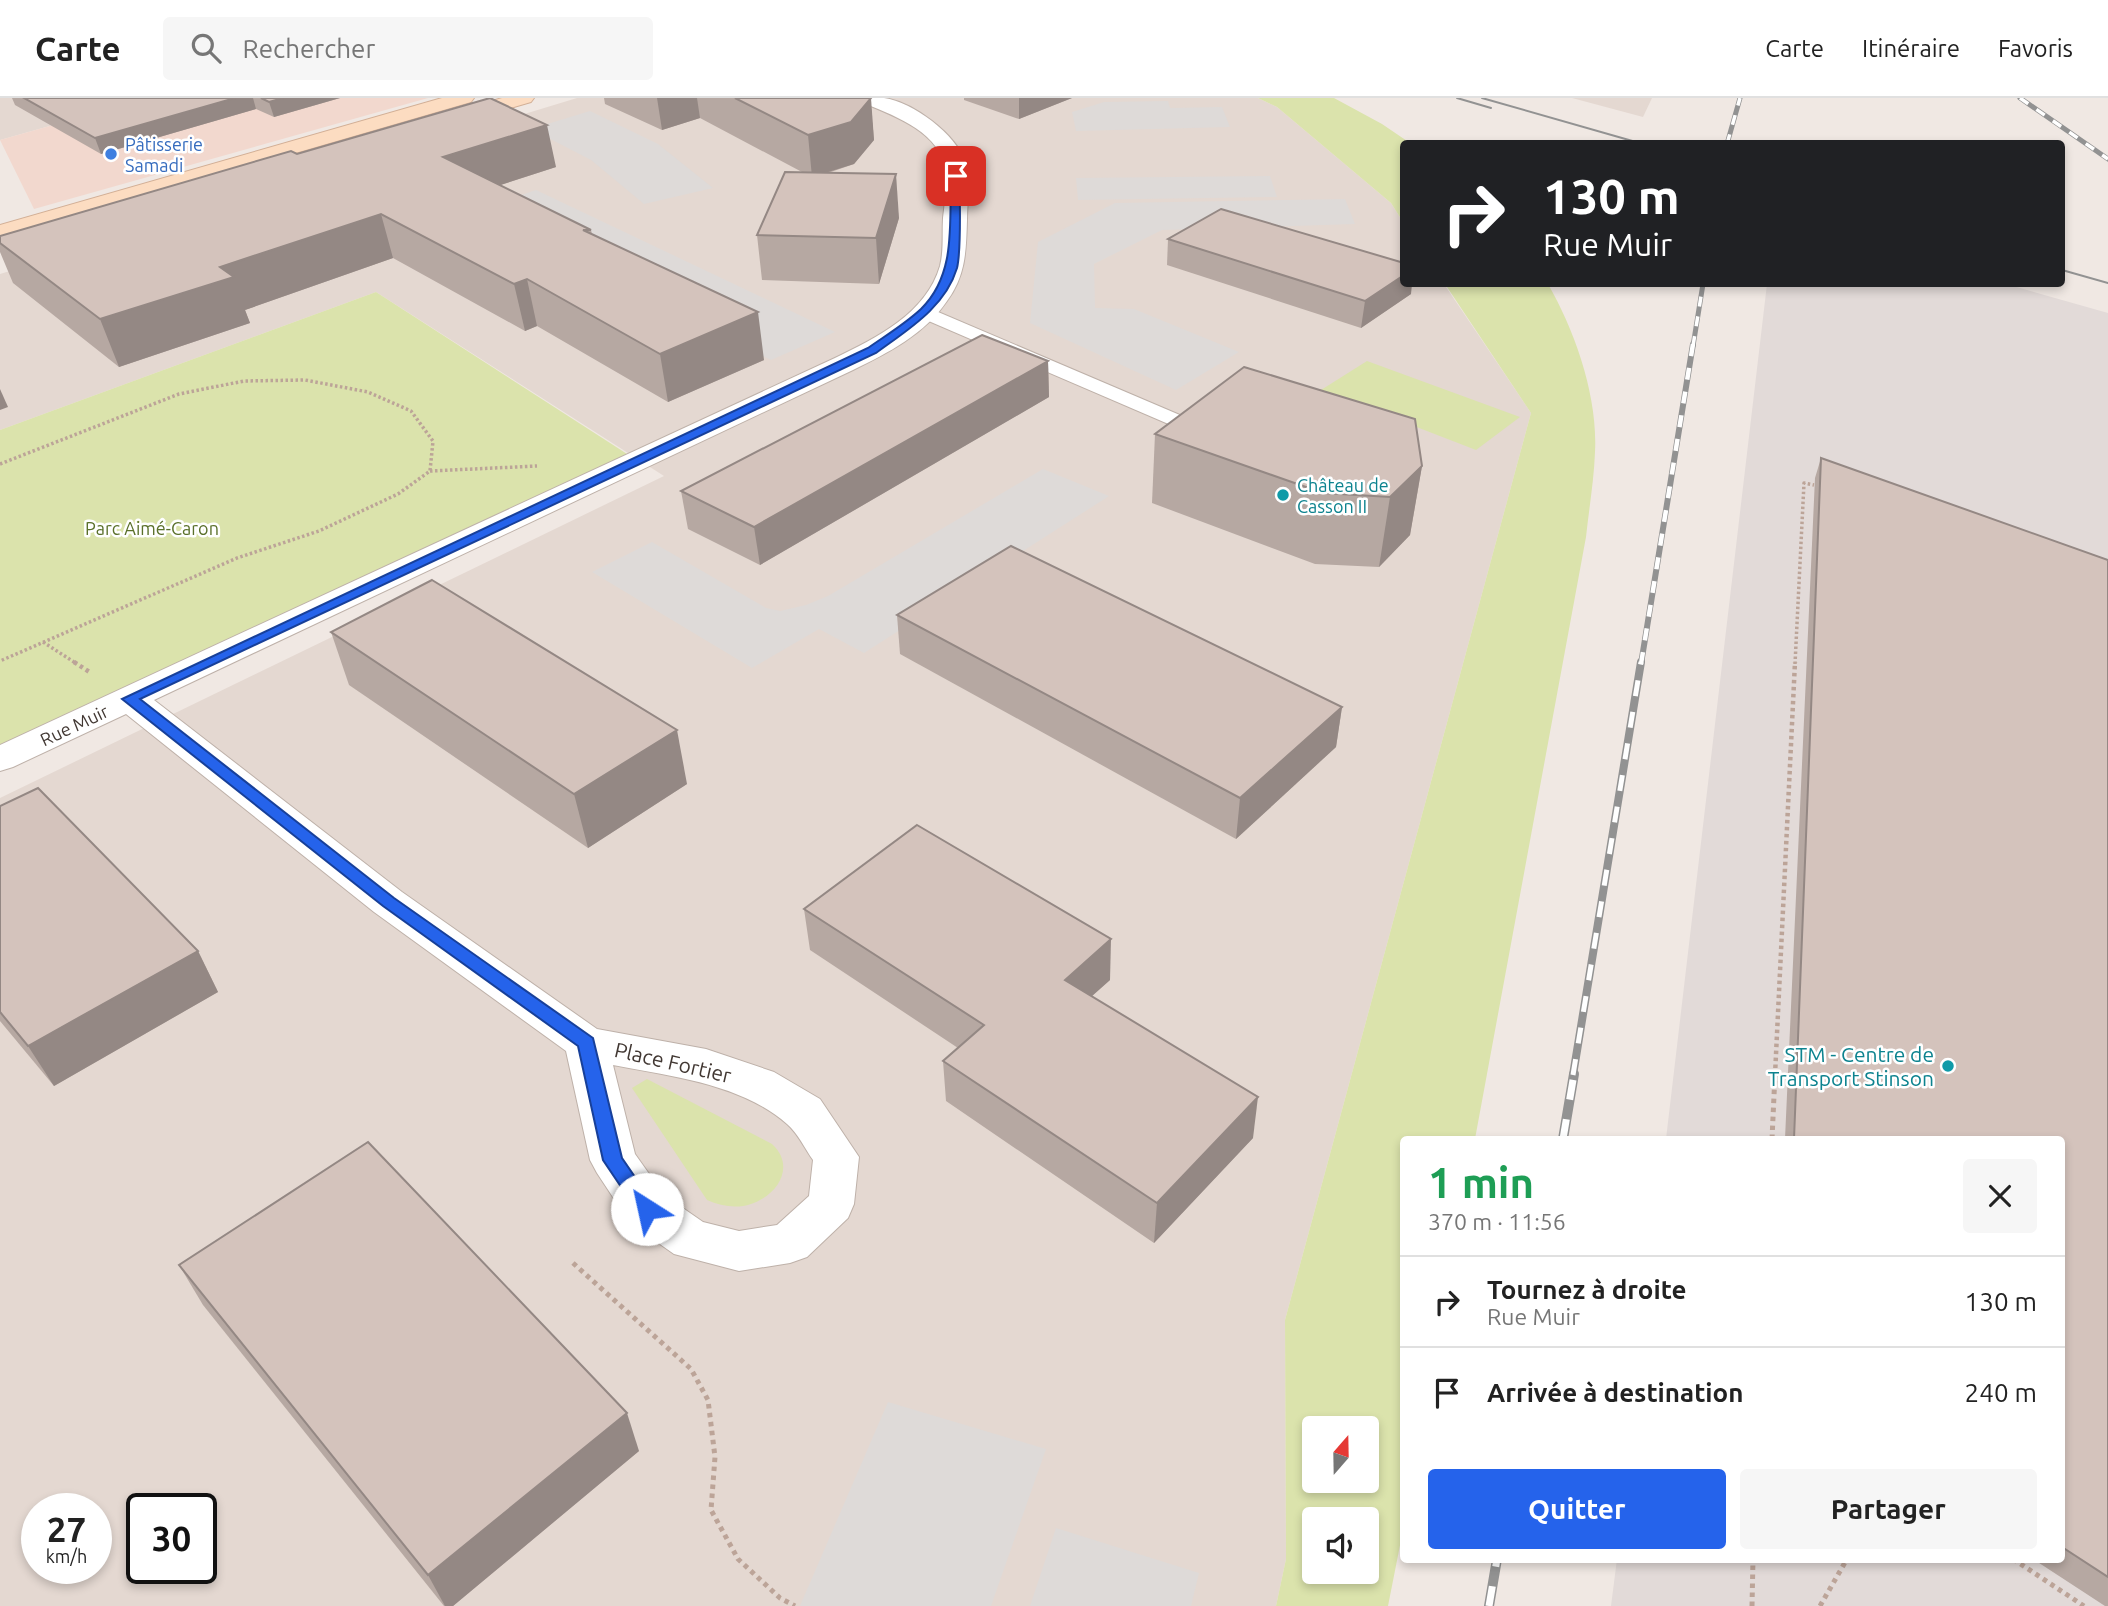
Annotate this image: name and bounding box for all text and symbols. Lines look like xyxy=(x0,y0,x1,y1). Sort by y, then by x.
search box xyxy=(163,17,653,80)
icon: search xyxy=(187,29,225,67)
text: Carte xyxy=(35,30,121,67)
text: Rechercher xyxy=(243,34,375,63)
text: Carte xyxy=(1765,35,1824,62)
text: Itinéraire xyxy=(1862,35,1960,62)
text: Favoris xyxy=(1998,35,2073,62)
place label: Pâtisserie Samadi xyxy=(125,134,203,175)
marker: Pâtisserie Samadi xyxy=(103,146,119,162)
pin xyxy=(926,146,986,206)
icon: arrive xyxy=(937,157,975,195)
icon: right xyxy=(1428,168,1519,259)
text: 130 m xyxy=(1543,168,1680,223)
text: Rue Muir xyxy=(1543,226,1672,262)
place label: Château de Casson II xyxy=(1297,475,1389,516)
marker: Château de Casson II xyxy=(1275,487,1291,503)
park label: Parc Aimé-Caron xyxy=(85,518,219,538)
street label: Rue Muir xyxy=(37,701,111,749)
street label: Place Fortier xyxy=(612,1037,734,1087)
place label: STM - Centre de Transport Stinson xyxy=(1768,1042,1934,1090)
marker: STM - Centre de Transport Stinson xyxy=(1940,1058,1956,1074)
text: 1 min xyxy=(1428,1159,1534,1206)
button: close xyxy=(1963,1159,2037,1233)
position arrow xyxy=(610,1172,684,1246)
text: 370 m · 11:56 xyxy=(1428,1209,1566,1234)
text: Tournez à droite xyxy=(1487,1275,1686,1304)
icon: right xyxy=(1428,1283,1466,1321)
text: 130 m xyxy=(1965,1287,2037,1316)
text: Rue Muir xyxy=(1487,1304,1580,1329)
icon: arrive xyxy=(1428,1374,1466,1412)
text: Arrivée à destination xyxy=(1487,1378,1743,1407)
text: 240 m xyxy=(1965,1378,2037,1407)
north arrow xyxy=(1302,1416,1379,1493)
map controls xyxy=(1302,1416,1379,1584)
button: Quitter xyxy=(1428,1469,1726,1549)
button: Partager xyxy=(1740,1469,2037,1549)
speed limit sign: 30 xyxy=(126,1493,217,1584)
button: sound xyxy=(1302,1507,1379,1584)
text: 27 xyxy=(47,1509,86,1549)
text: km/h xyxy=(46,1546,87,1566)

